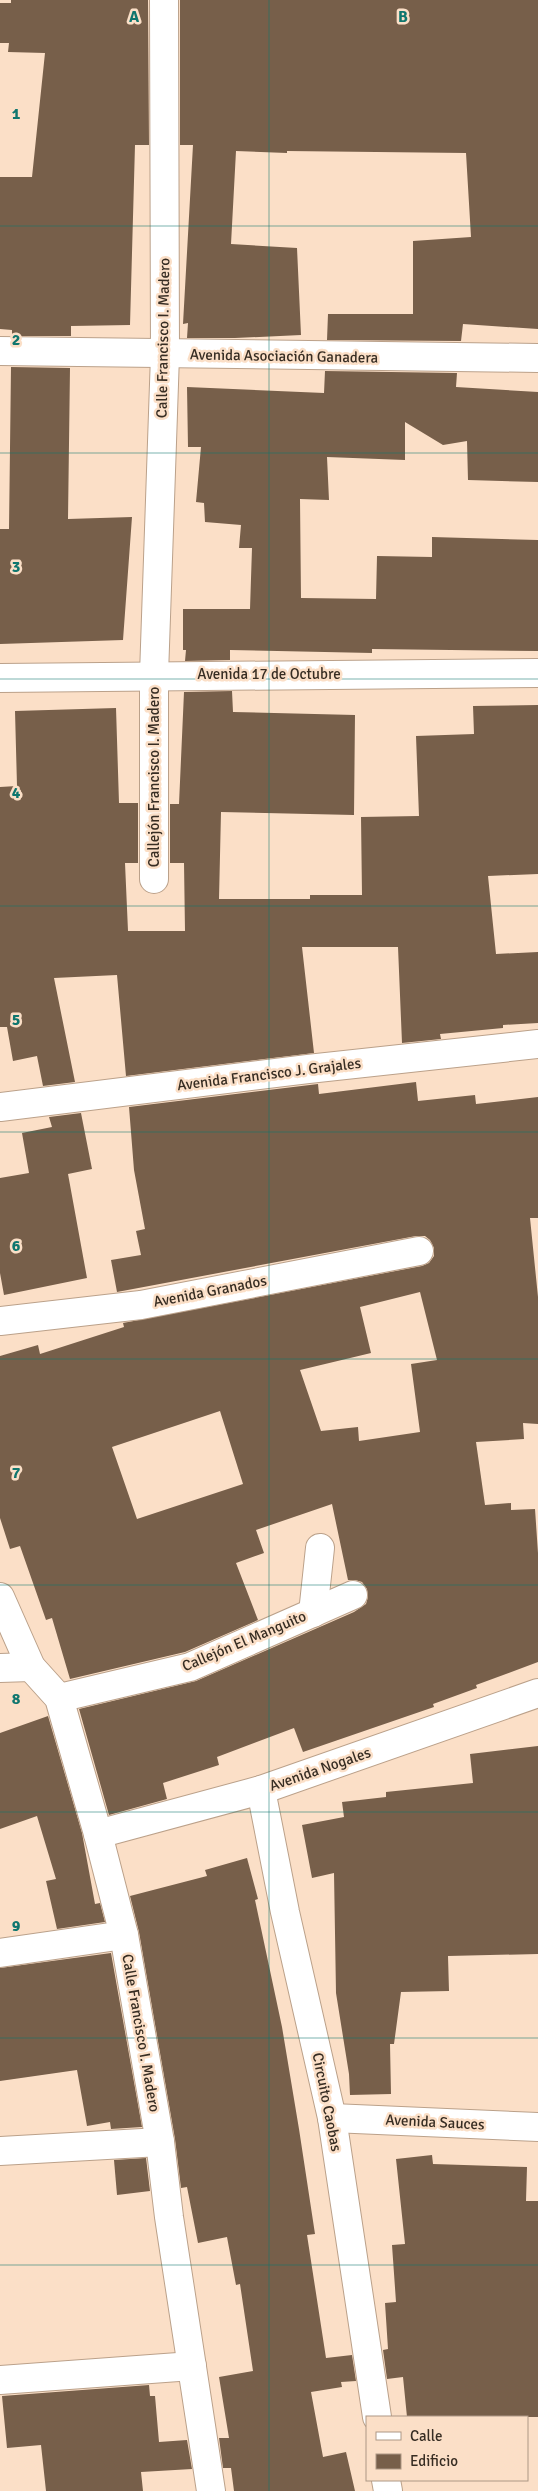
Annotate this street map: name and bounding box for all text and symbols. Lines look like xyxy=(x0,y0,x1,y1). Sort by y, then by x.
text: A xyxy=(129,7,140,27)
text: B xyxy=(398,7,408,27)
text: 1 xyxy=(12,104,21,124)
street label: Calle Francisco I. Madero xyxy=(153,258,173,418)
text: 2 xyxy=(12,330,20,350)
street label: Avenida Asociación Ganadera xyxy=(190,345,378,367)
text: 3 xyxy=(12,557,20,577)
street label: Avenida 17 de Octubre xyxy=(197,665,341,683)
street label: Callejón Francisco I. Madero xyxy=(145,687,163,867)
text: 4 xyxy=(12,783,21,803)
text: 5 xyxy=(12,1010,20,1030)
street label: Avenida Francisco J. Grajales xyxy=(176,1054,362,1094)
text: 6 xyxy=(12,1236,21,1256)
street label: Avenida Granados xyxy=(152,1271,269,1311)
text: 7 xyxy=(12,1463,21,1483)
street label: Callejón El Manguito xyxy=(179,1607,309,1675)
text: 8 xyxy=(12,1689,21,1709)
street label: Avenida Nogales xyxy=(267,1743,373,1795)
text: 9 xyxy=(12,1916,21,1936)
street label: Calle Francisco I. Madero xyxy=(118,1953,164,2114)
street label: Circuito Caobas xyxy=(309,2051,345,2153)
street label: Avenida Sauces xyxy=(385,2110,486,2134)
legend xyxy=(366,2416,528,2481)
text: Calle xyxy=(410,2427,443,2445)
text: Edificio xyxy=(410,2452,458,2470)

